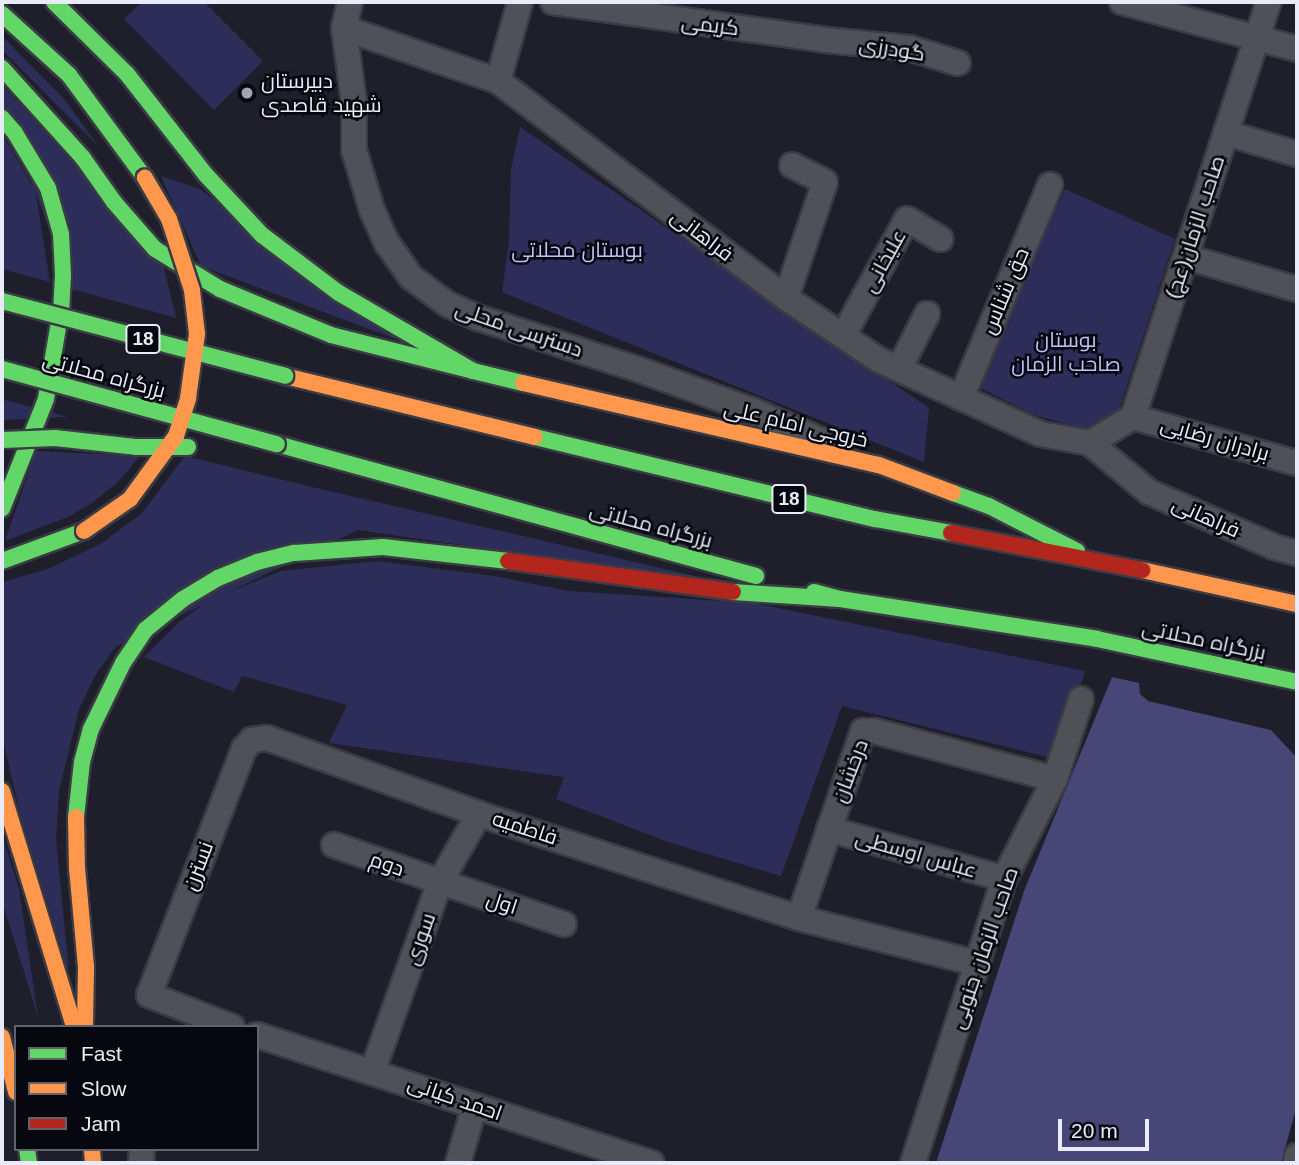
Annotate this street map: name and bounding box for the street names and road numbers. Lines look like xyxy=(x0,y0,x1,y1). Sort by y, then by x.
street label: کریمی xyxy=(680,9,740,41)
street label: گودرزی xyxy=(857,31,927,67)
street label: صاحب الزمان(عج) xyxy=(1160,152,1230,302)
street label: فراهانی xyxy=(666,203,738,267)
street label: علیخانی xyxy=(856,225,912,297)
street label: حق شناس xyxy=(976,244,1034,338)
street label: دسترسی محلی xyxy=(452,295,586,363)
road number: 18 xyxy=(124,324,162,354)
street label: بزرگراه محلاتی xyxy=(40,347,168,403)
street label: خروجی امام علی xyxy=(721,395,871,453)
street label: برادران رضایی xyxy=(1158,411,1272,467)
road number: 18 xyxy=(770,484,808,514)
street label: فراهانی xyxy=(1168,491,1244,543)
street label: بزرگراه محلاتی xyxy=(587,497,715,553)
street label: بزرگراه محلاتی xyxy=(1140,615,1268,665)
street label: درخشان xyxy=(826,736,874,806)
street label: فاطمیه xyxy=(489,806,561,850)
street label: عباس اوسطی xyxy=(853,825,979,883)
street label: نسترن xyxy=(177,838,219,894)
street label: دوم xyxy=(366,846,408,882)
street label: صاحب الزمان جنوبی xyxy=(945,864,1023,1032)
street label: اول xyxy=(483,886,521,920)
street label: سوری xyxy=(399,909,441,969)
street label: احمد کیانی xyxy=(404,1070,506,1126)

